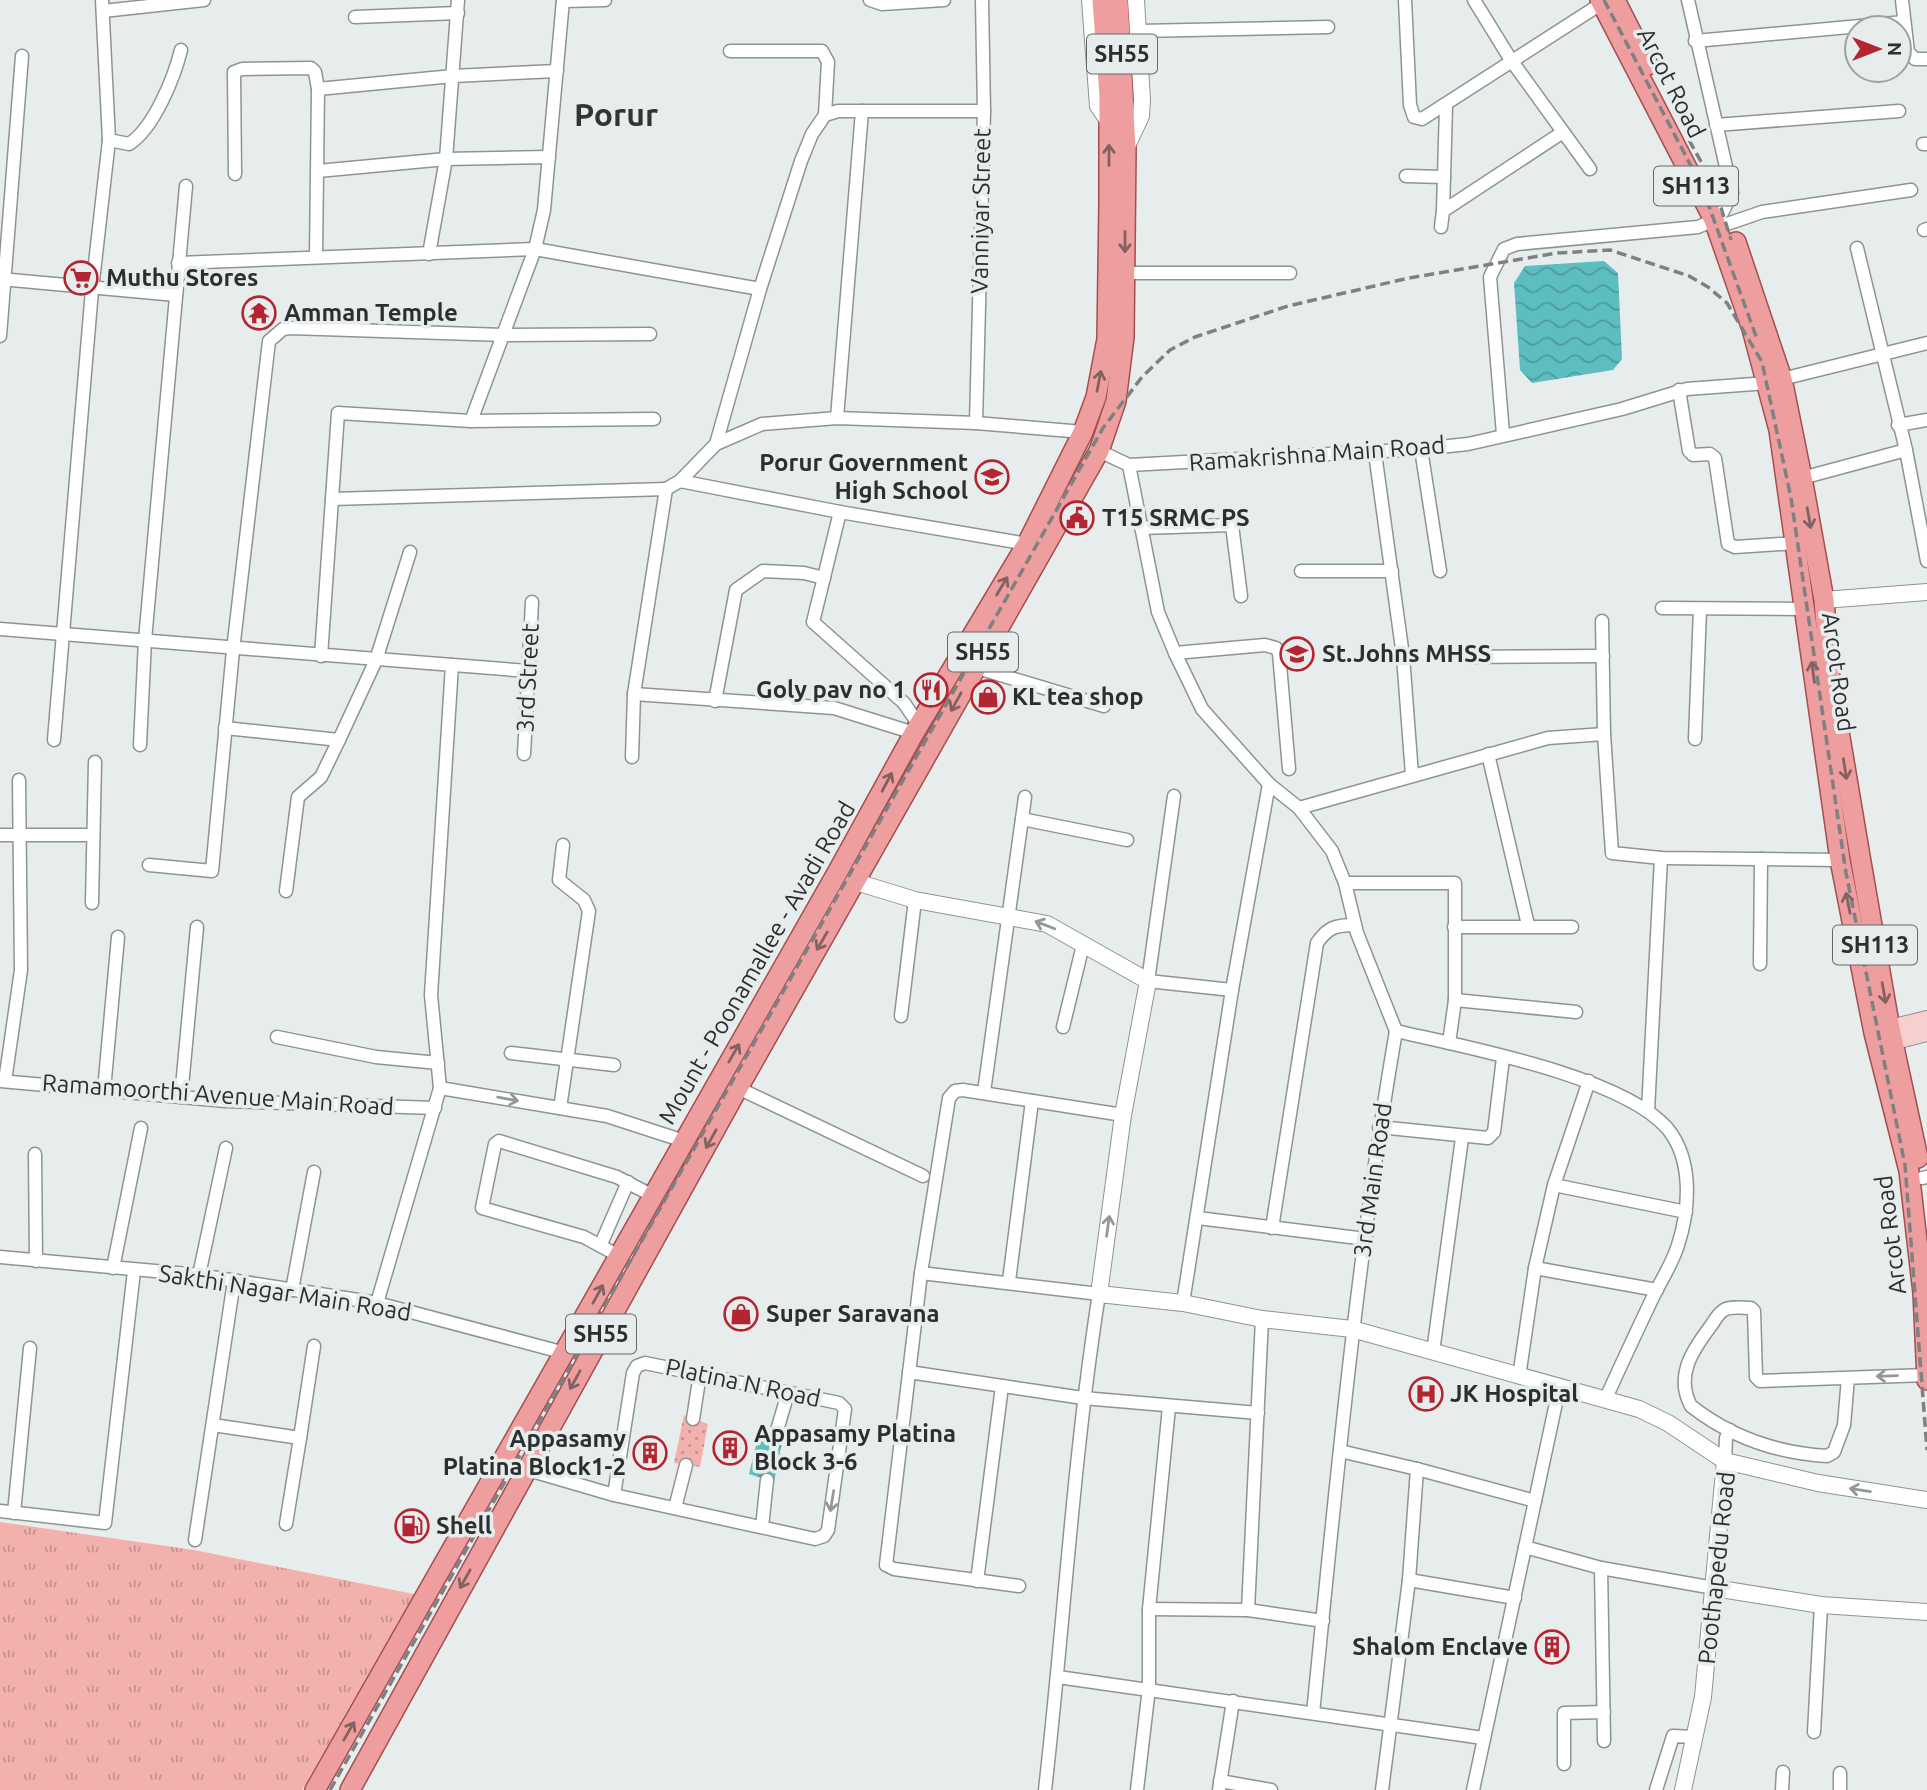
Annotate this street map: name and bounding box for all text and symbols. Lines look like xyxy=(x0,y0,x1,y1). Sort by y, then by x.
north arrow xyxy=(1843,14,1913,84)
street label: Arcot Road xyxy=(1632,23,1711,142)
road number: SH55 xyxy=(1087,34,1157,74)
text: N xyxy=(1884,42,1906,56)
district label: Porur xyxy=(574,96,658,132)
street label: Vanniyar Street xyxy=(966,127,995,294)
one-way arrow xyxy=(1102,143,1116,166)
road number: SH113 xyxy=(1654,167,1738,206)
one-way arrow xyxy=(1118,230,1132,253)
supermarket icon: Muthu Stores xyxy=(62,259,100,297)
place label: Muthu Stores xyxy=(106,264,258,291)
temple icon: Amman Temple xyxy=(240,294,278,332)
place label: Amman Temple xyxy=(284,299,458,326)
one-way arrow xyxy=(1092,370,1106,393)
street label: Ramakrishna Main Road xyxy=(1188,431,1446,476)
place label: Porur Government High School xyxy=(759,449,968,504)
school or university icon: Porur Government High School xyxy=(973,458,1011,496)
public building icon: T15 SRMC PS xyxy=(1058,499,1096,537)
place label: T15 SRMC PS xyxy=(1102,504,1250,531)
one-way arrow xyxy=(1803,506,1817,529)
one-way arrow xyxy=(995,577,1009,597)
street label: Arcot Road xyxy=(1817,611,1860,733)
street label: 3rd Street xyxy=(511,622,544,733)
road number: SH55 xyxy=(948,632,1018,672)
school or university icon: St.Johns MHSS xyxy=(1278,635,1316,673)
place label: St.Johns MHSS xyxy=(1322,640,1491,667)
one-way arrow xyxy=(1807,661,1820,683)
restaurant icon: Goly pav no 1 xyxy=(912,671,950,709)
place label: Goly pav no 1 xyxy=(756,676,906,703)
shop icon: KL tea shop xyxy=(969,678,1007,716)
place label: KL tea shop xyxy=(1012,683,1144,710)
one-way arrow xyxy=(948,691,962,711)
one-way arrow xyxy=(1839,757,1852,780)
one-way arrow xyxy=(880,773,894,793)
street label: Mount - Poonamallee - Avadi Road xyxy=(653,797,860,1129)
one-way arrow xyxy=(1841,892,1855,915)
one-way arrow xyxy=(1035,918,1057,931)
road number: SH113 xyxy=(1833,926,1917,964)
one-way arrow xyxy=(815,930,829,950)
one-way arrow xyxy=(1878,981,1891,1004)
one-way arrow xyxy=(728,1043,741,1064)
street label: Ramamoorthi Avenue Main Road xyxy=(41,1069,395,1120)
one-way arrow xyxy=(496,1093,519,1106)
street label: 3rd Main Road xyxy=(1348,1101,1397,1259)
one-way arrow xyxy=(704,1128,717,1149)
street label: Arcot Road xyxy=(1870,1174,1911,1296)
one-way arrow xyxy=(1101,1215,1114,1238)
street label: Sakthi Nagar Main Road xyxy=(157,1259,413,1326)
one-way arrow xyxy=(591,1284,605,1304)
shop icon: Super Saravana xyxy=(722,1295,760,1333)
place label: Super Saravana xyxy=(766,1300,940,1327)
road number: SH55 xyxy=(566,1315,636,1354)
street label: Platina N Road xyxy=(663,1353,823,1412)
one-way arrow xyxy=(568,1369,581,1390)
one-way arrow xyxy=(1876,1370,1899,1383)
hospital icon: JK Hospital xyxy=(1407,1375,1445,1413)
place label: JK Hospital xyxy=(1450,1380,1579,1407)
place label: Appasamy Platina Block 3-6 xyxy=(754,1420,956,1475)
place label: Appasamy Platina Block1-2 xyxy=(443,1425,626,1480)
building icon: Appasamy Platina Block 3-6 xyxy=(711,1429,749,1467)
building icon: Appasamy Platina Block1-2 xyxy=(631,1434,669,1472)
street label: Poothapedu Road xyxy=(1693,1470,1740,1666)
one-way arrow xyxy=(1849,1483,1871,1496)
one-way arrow xyxy=(825,1489,838,1512)
fuel station icon: Shell xyxy=(393,1507,431,1545)
place label: Shell xyxy=(436,1512,492,1539)
one-way arrow xyxy=(458,1568,471,1589)
building icon: Shalom Enclave xyxy=(1533,1628,1571,1666)
place label: Shalom Enclave xyxy=(1352,1633,1528,1660)
one-way arrow xyxy=(342,1721,356,1741)

